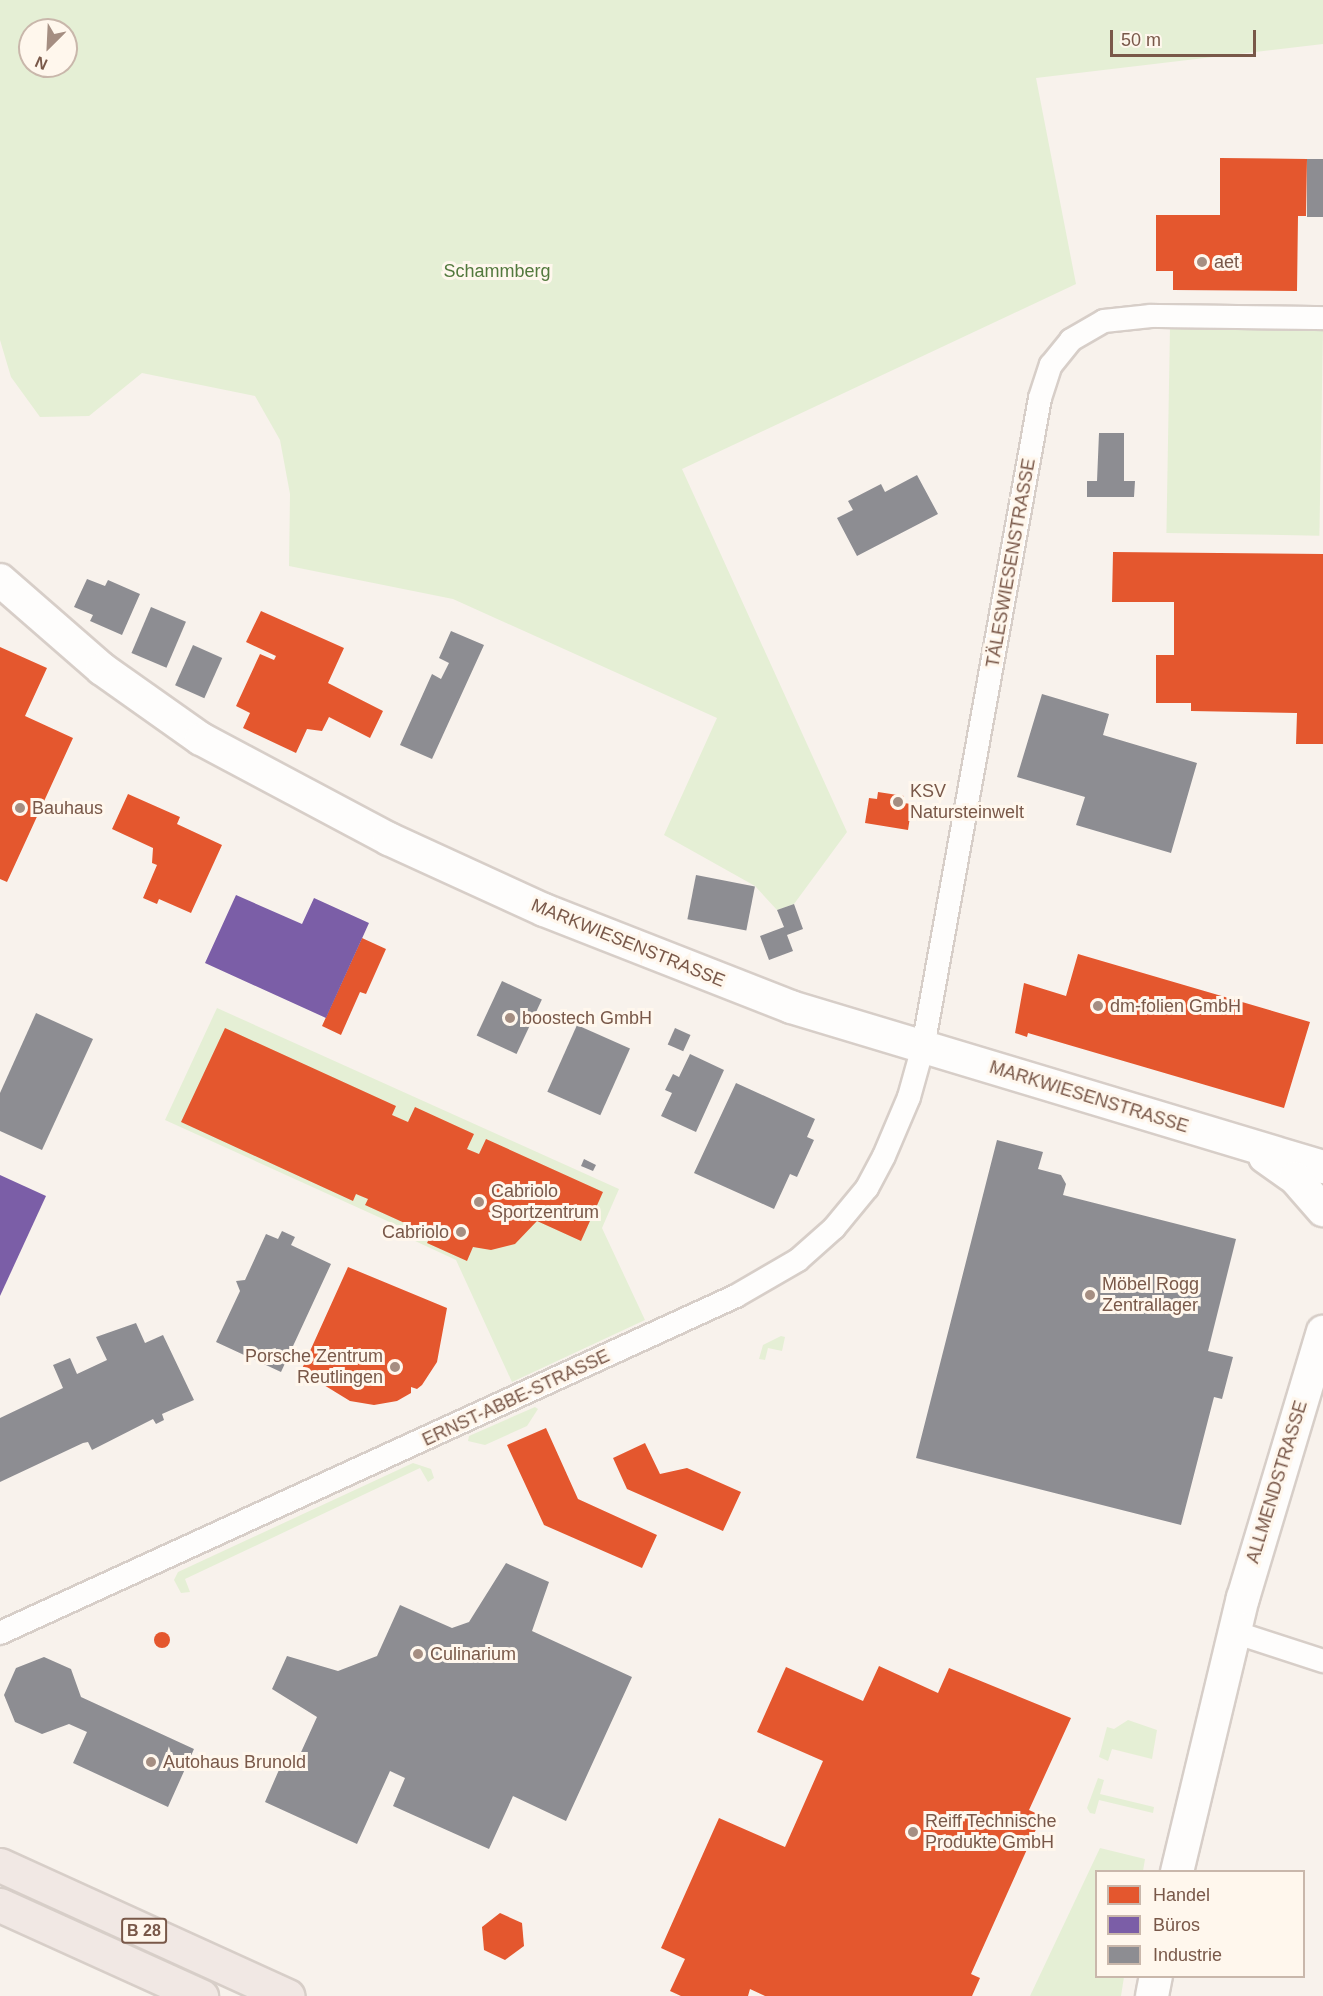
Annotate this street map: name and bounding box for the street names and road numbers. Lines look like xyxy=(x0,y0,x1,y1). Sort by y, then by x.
street label: TÄLESWIESENSTRASSE xyxy=(982,457,1040,669)
street label: MARKWIESENSTRASSE xyxy=(528,894,728,992)
street label: MARKWIESENSTRASSE xyxy=(987,1056,1191,1138)
street label: ERNST-ABBE-STRASSE xyxy=(419,1345,613,1451)
street label: ALLMENDSTRASSE xyxy=(1242,1398,1312,1566)
road number: B 28 xyxy=(120,1918,168,1944)

